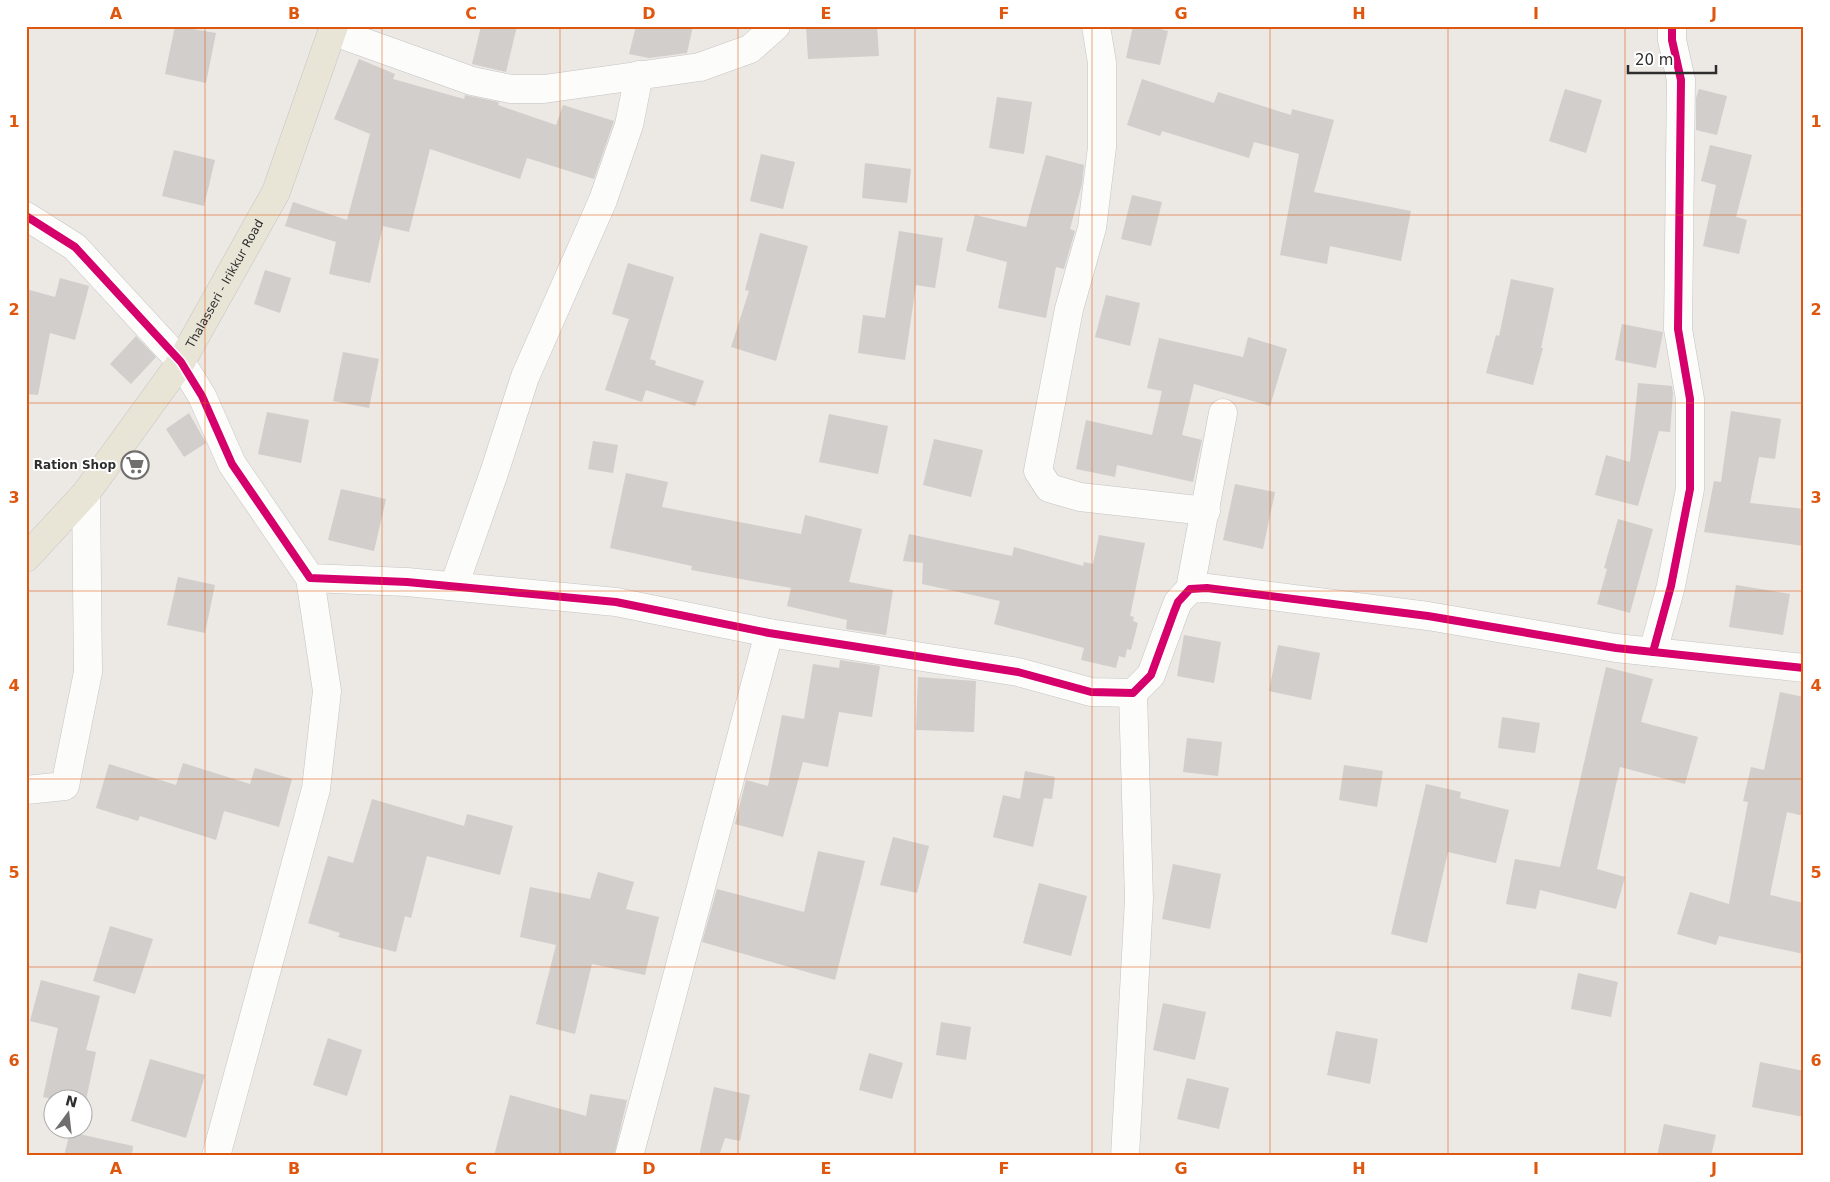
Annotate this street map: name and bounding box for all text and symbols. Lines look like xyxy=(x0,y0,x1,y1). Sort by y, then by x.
text: A xyxy=(110,4,123,23)
text: B xyxy=(288,4,300,23)
text: C xyxy=(465,4,477,23)
text: D xyxy=(642,4,656,23)
text: E xyxy=(821,4,831,23)
text: F xyxy=(999,4,1009,23)
text: G xyxy=(1174,4,1188,23)
text: H xyxy=(1352,4,1366,23)
text: I xyxy=(1533,4,1539,23)
text: J xyxy=(1710,4,1717,23)
scale bar xyxy=(1628,42,1715,74)
text: 20 m xyxy=(1635,51,1673,69)
text: 1 xyxy=(8,112,20,131)
text: 1 xyxy=(1810,112,1822,131)
street label: Thalasseri - Irikkur Road xyxy=(183,217,266,351)
text: 2 xyxy=(8,300,20,319)
text: 2 xyxy=(1810,300,1822,319)
supermarket icon: Ration Shop xyxy=(120,450,150,480)
place label: Ration Shop xyxy=(34,458,116,472)
text: 3 xyxy=(8,488,20,507)
text: 3 xyxy=(1810,488,1822,507)
text: 4 xyxy=(8,676,20,695)
text: 4 xyxy=(1810,676,1822,695)
text: 5 xyxy=(8,863,20,882)
text: 5 xyxy=(1810,863,1822,882)
text: 6 xyxy=(8,1051,20,1070)
text: 6 xyxy=(1810,1051,1822,1070)
north arrow xyxy=(42,1090,92,1140)
text: N xyxy=(64,1092,79,1111)
text: A xyxy=(110,1159,123,1178)
text: B xyxy=(288,1159,300,1178)
text: C xyxy=(465,1159,477,1178)
text: D xyxy=(642,1159,656,1178)
text: E xyxy=(821,1159,831,1178)
text: F xyxy=(999,1159,1009,1178)
text: G xyxy=(1174,1159,1188,1178)
text: H xyxy=(1352,1159,1366,1178)
text: I xyxy=(1533,1159,1539,1178)
text: J xyxy=(1710,1159,1717,1178)

